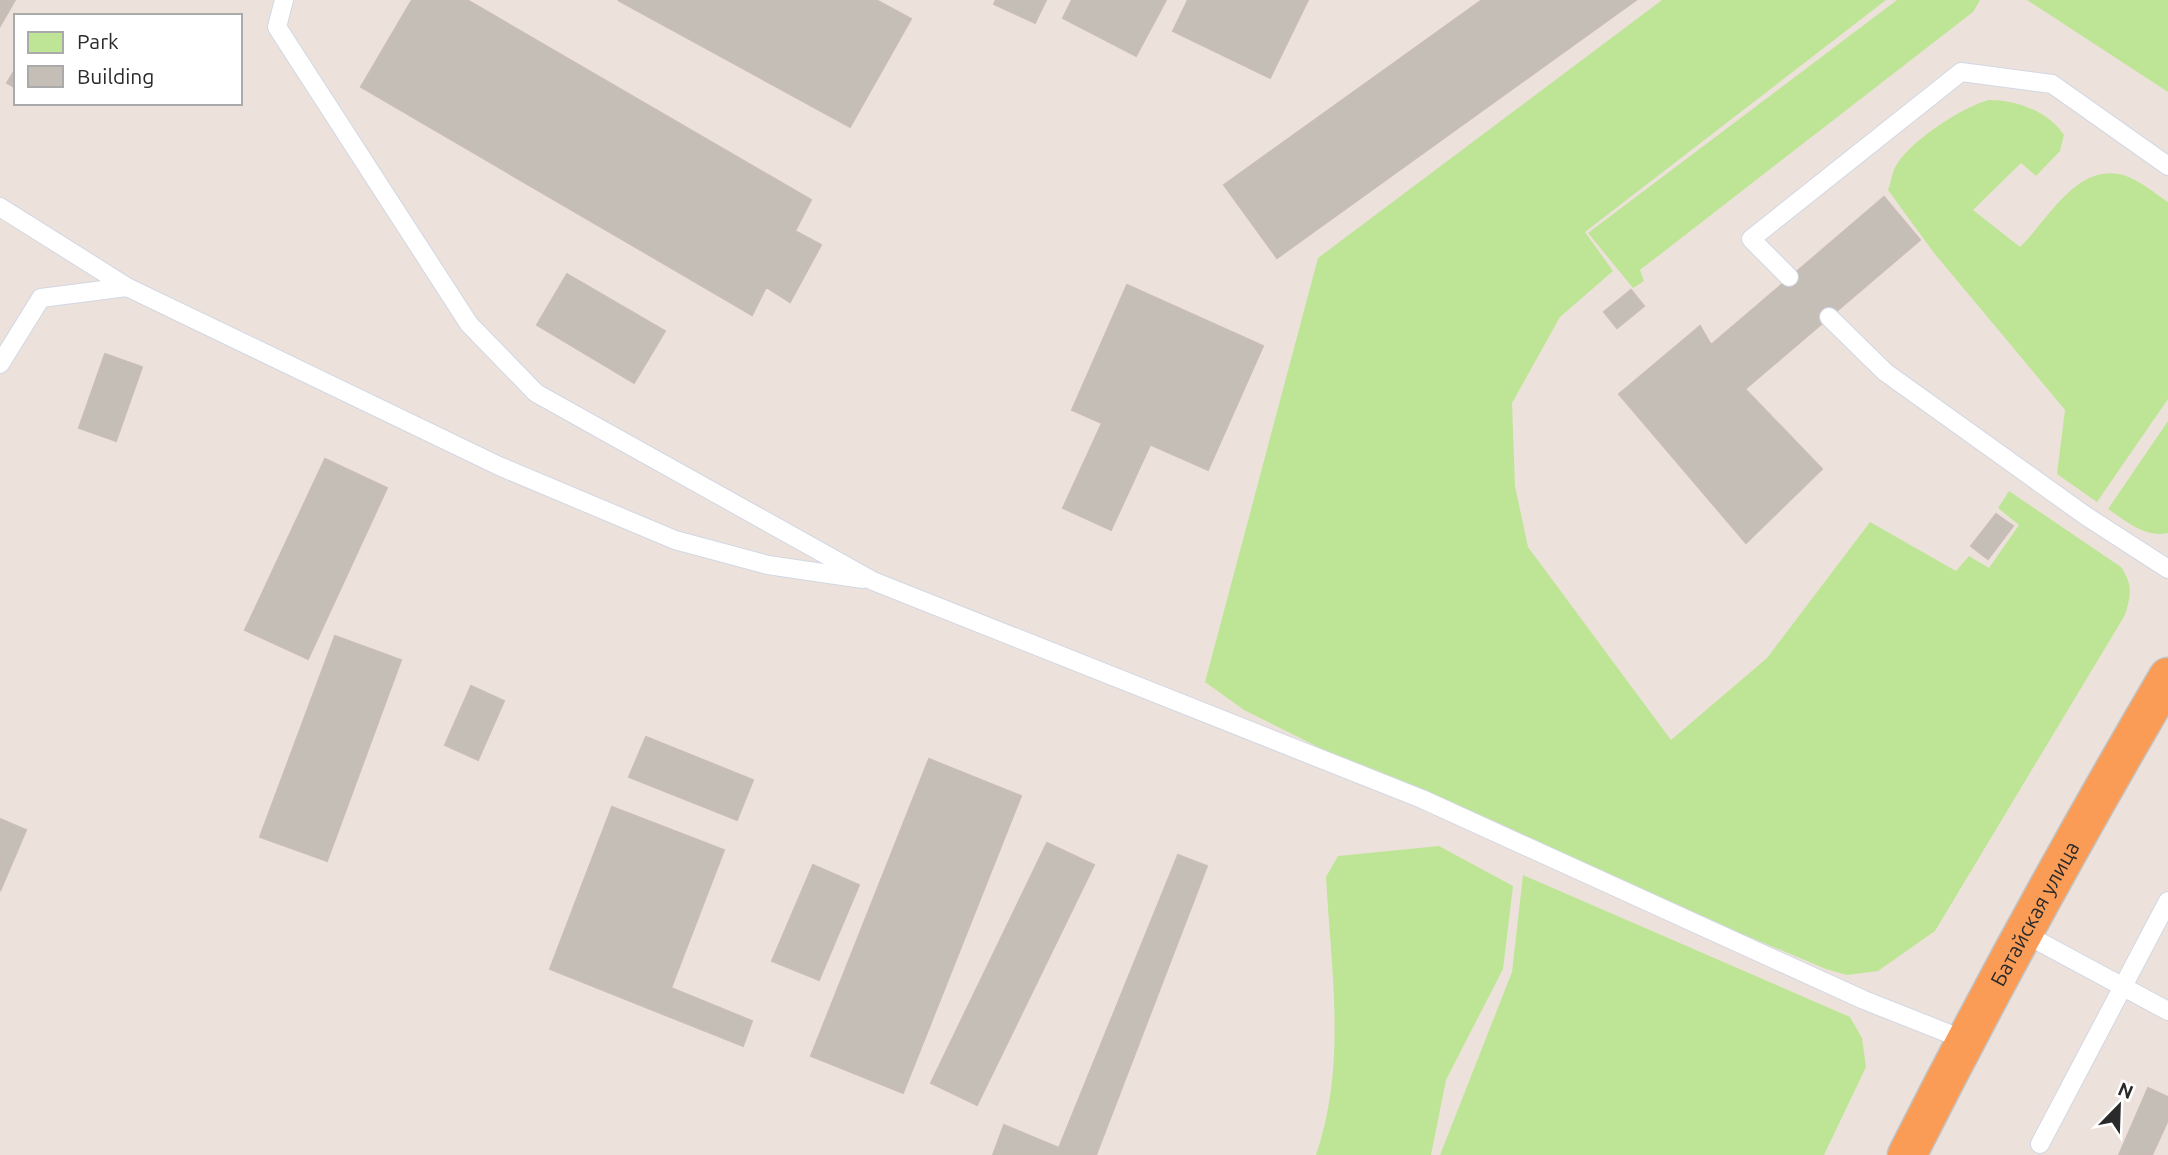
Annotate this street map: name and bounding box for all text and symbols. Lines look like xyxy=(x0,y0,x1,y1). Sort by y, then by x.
legend xyxy=(14,14,242,105)
text: Park xyxy=(77,29,119,53)
text: Building xyxy=(77,64,154,88)
street label: Батайская улица xyxy=(1985,837,2083,990)
north arrow xyxy=(2084,1071,2154,1141)
text: N xyxy=(2115,1077,2136,1103)

